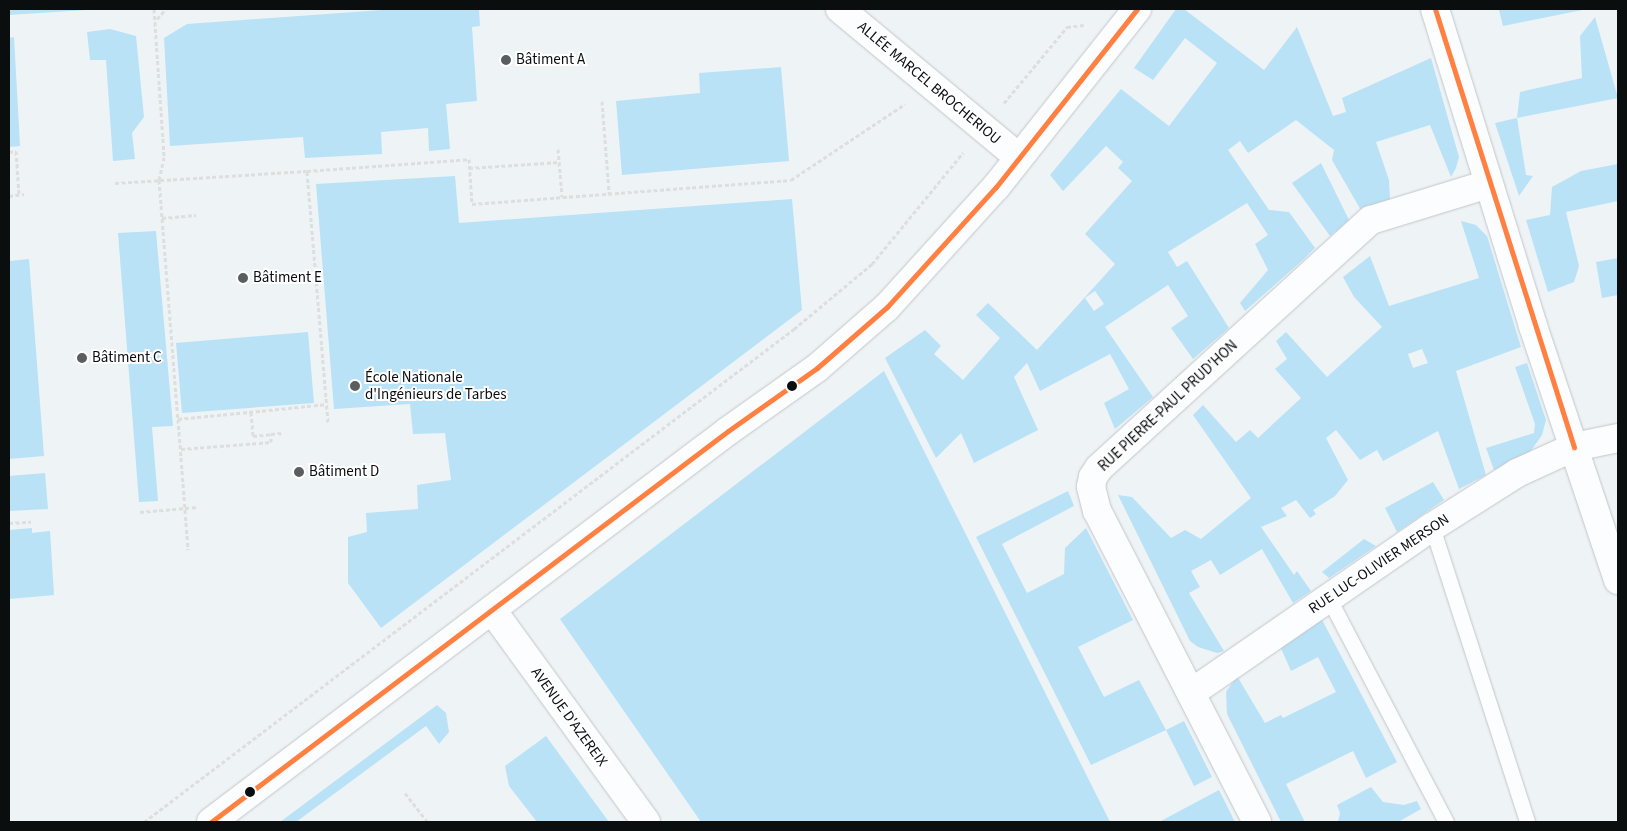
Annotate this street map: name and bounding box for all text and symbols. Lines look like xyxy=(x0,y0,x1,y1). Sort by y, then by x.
street label: ALLÉE MARCEL BROCHERIOU xyxy=(854,18,1004,148)
place label: Bâtiment A xyxy=(516,51,585,69)
marker: Bâtiment A xyxy=(500,54,512,66)
place label: Bâtiment E xyxy=(253,269,322,287)
marker: Bâtiment E xyxy=(237,272,249,284)
street label: RUE PIERRE-PAUL PRUD'HON xyxy=(1095,337,1241,475)
place label: Bâtiment C xyxy=(92,349,162,367)
marker: Bâtiment C xyxy=(76,352,88,364)
place label: École Nationale d'Ingénieurs de Tarbes xyxy=(365,368,506,403)
marker: École Nationale d'Ingénieurs de Tarbes xyxy=(349,380,361,392)
unlabelled marker xyxy=(787,381,797,391)
place label: Bâtiment D xyxy=(309,463,379,481)
marker: Bâtiment D xyxy=(293,466,305,478)
street label: RUE LUC-OLIVIER MERSON xyxy=(1305,510,1453,618)
street label: AVENUE D'AZEREIX xyxy=(527,664,611,770)
unlabelled marker xyxy=(245,787,255,797)

